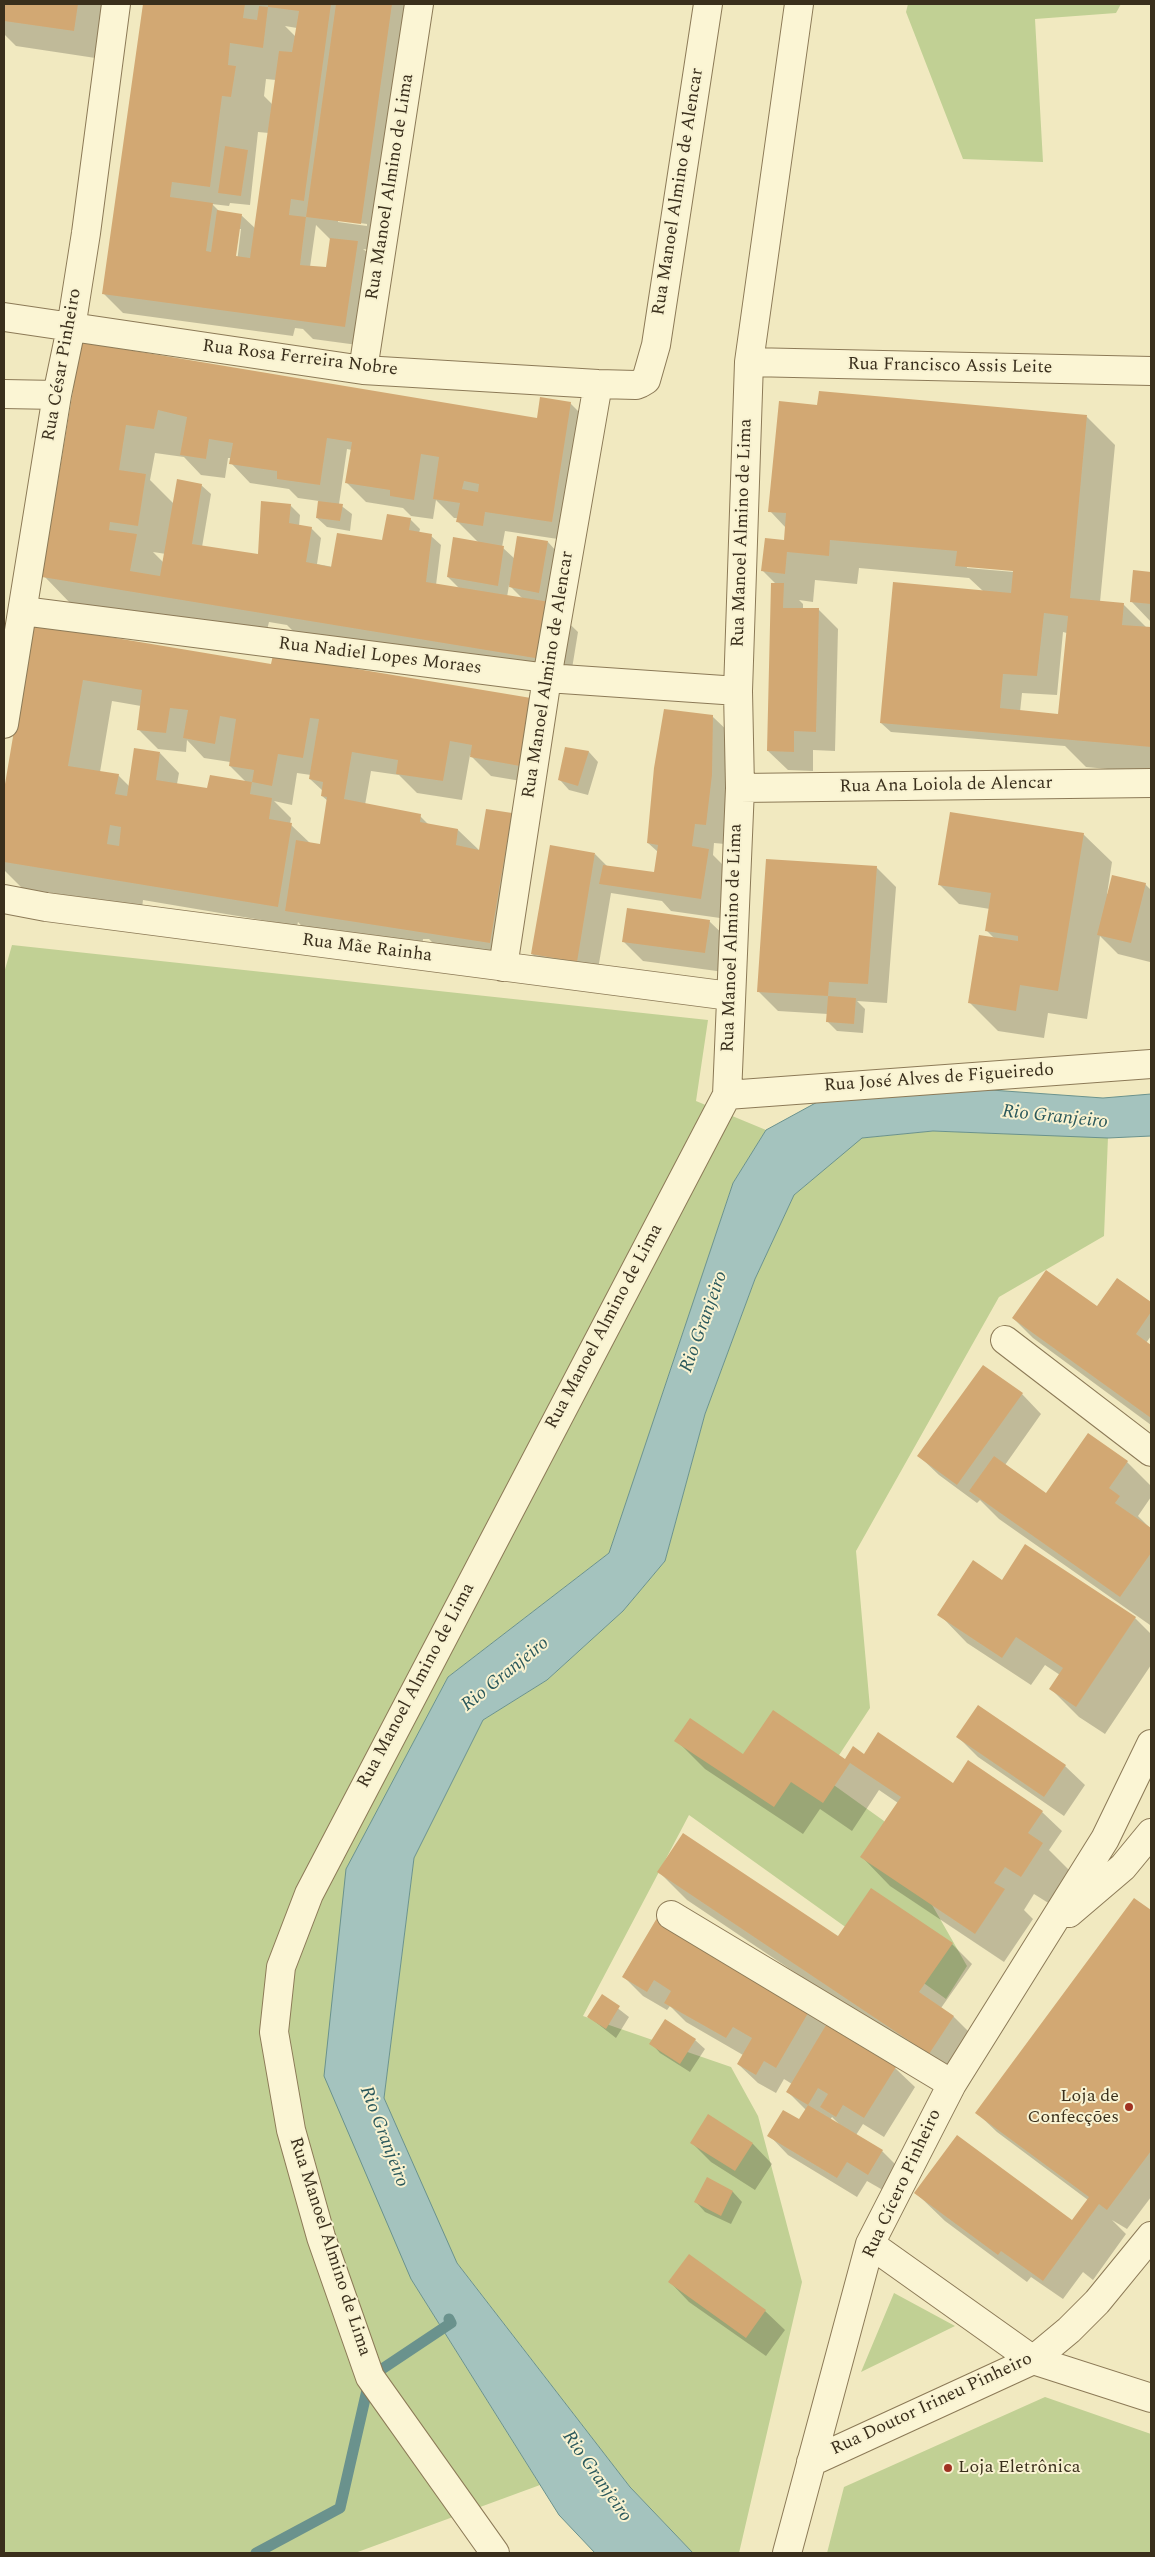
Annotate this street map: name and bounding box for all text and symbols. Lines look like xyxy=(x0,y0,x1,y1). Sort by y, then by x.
street label: Rua Manoel Almino de Alencar xyxy=(649,67,709,317)
street label: Rua Manoel Almino de Lima xyxy=(362,72,420,302)
street label: Rua César Pinheiro xyxy=(39,287,87,443)
street label: Rua Rosa Ferreira Nobre xyxy=(201,336,399,382)
street label: Rua Francisco Assis Leite xyxy=(847,354,1053,380)
street label: Rua Manoel Almino de Lima xyxy=(728,418,758,648)
street label: Rua Manoel Almino de Alencar xyxy=(519,550,579,800)
street label: Rua Nadiel Lopes Moraes xyxy=(277,634,483,680)
street label: Rua Ana Loiola de Alencar xyxy=(839,773,1053,799)
street label: Rua Manoel Almino de Lima xyxy=(718,823,748,1053)
street label: Rua Mãe Rainha xyxy=(301,930,433,968)
street label: Rua José Alves de Figueiredo xyxy=(823,1060,1055,1098)
water label: Rio Granjeiro xyxy=(1001,1101,1109,1135)
street label: Rua Manoel Almino de Lima xyxy=(542,1221,668,1433)
water label: Rio Granjeiro xyxy=(676,1268,734,1376)
street label: Rua Manoel Almino de Lima xyxy=(354,1580,480,1792)
water label: Rio Granjeiro xyxy=(458,1633,554,1717)
water label: Rio Granjeiro xyxy=(353,2083,413,2191)
place label: Loja de Confecções xyxy=(1027,2086,1119,2128)
marker: Loja de Confecções xyxy=(1123,2101,1135,2113)
street label: Rua Cícero Pinheiro xyxy=(859,2106,947,2262)
street label: Rua Manoel Almino de Lima xyxy=(283,2135,375,2359)
street label: Rua Doutor Irineu Pinheiro xyxy=(828,2349,1036,2461)
water label: Rio Granjeiro xyxy=(556,2427,636,2527)
place label: Loja Eletrônica xyxy=(958,2457,1081,2479)
marker: Loja Eletrônica xyxy=(942,2462,954,2474)

